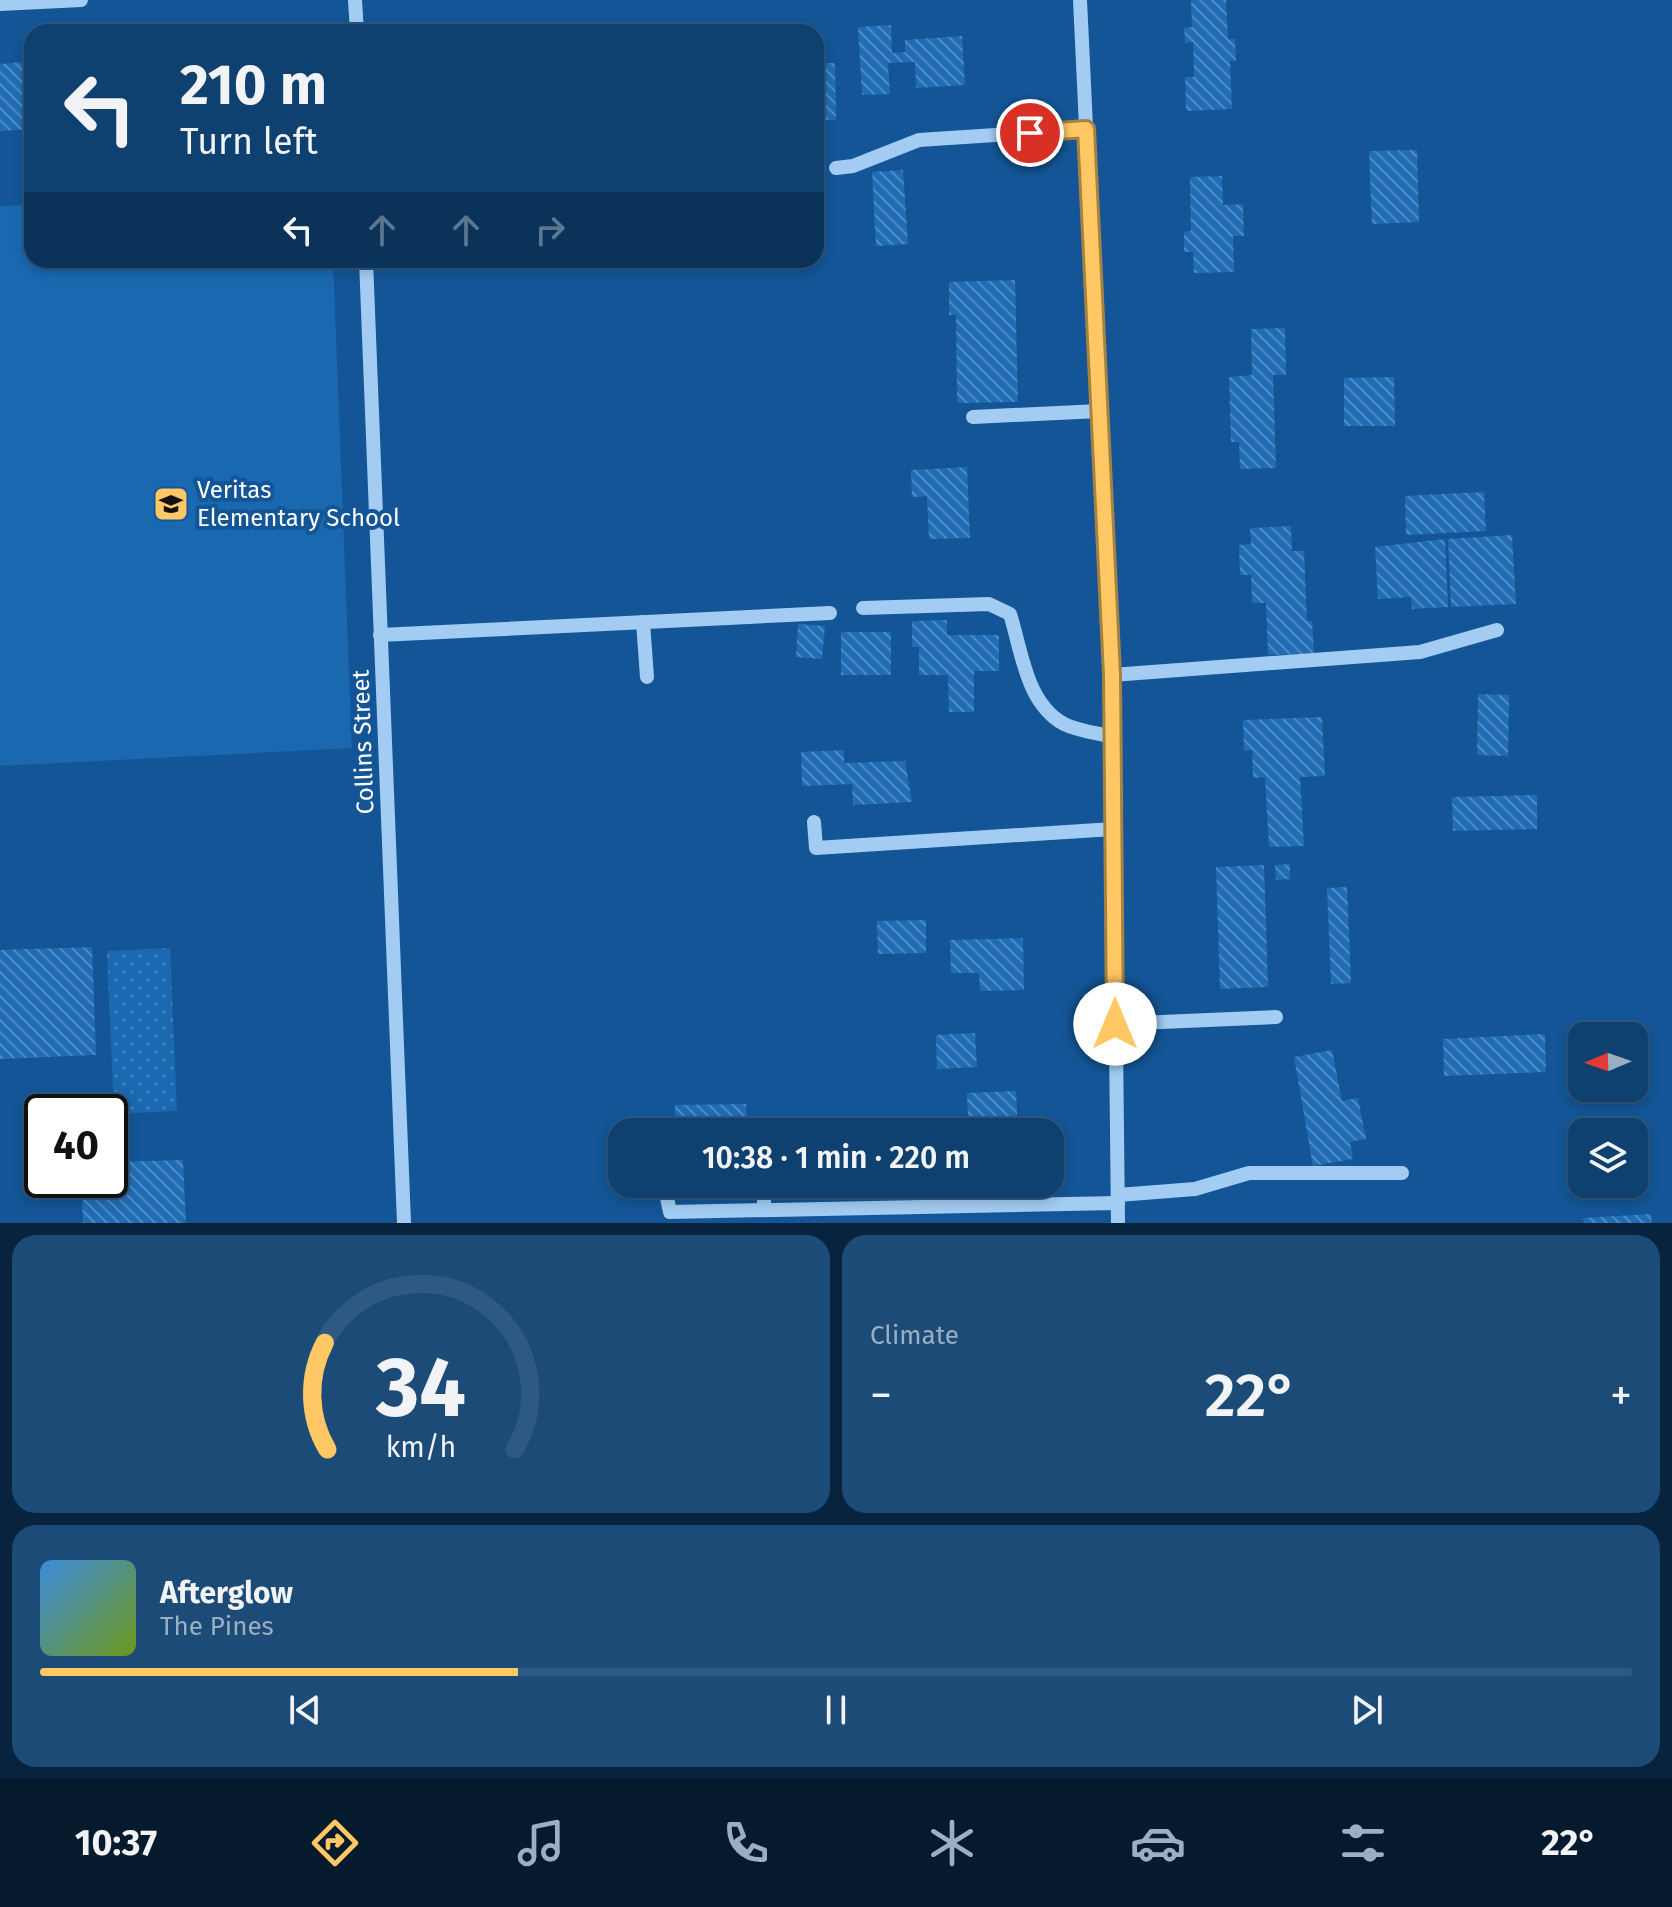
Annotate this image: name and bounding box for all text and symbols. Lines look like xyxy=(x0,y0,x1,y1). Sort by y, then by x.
text: 210 m xyxy=(180,52,327,119)
icon: left xyxy=(48,56,152,160)
pin xyxy=(996,99,1064,167)
icon: arrive xyxy=(1008,111,1052,155)
text: Turn left xyxy=(180,120,318,164)
icon: left xyxy=(276,208,320,252)
icon: ahead xyxy=(360,208,404,252)
icon: ahead xyxy=(444,208,488,252)
icon: right xyxy=(528,208,572,252)
place label: Veritas Elementary School xyxy=(197,476,400,532)
school or university icon: Veritas Elementary School xyxy=(152,485,190,523)
street label: Collins Street xyxy=(346,669,380,815)
position arrow xyxy=(1073,982,1157,1066)
north arrow xyxy=(1568,1022,1648,1102)
map controls xyxy=(1568,1022,1648,1198)
speed limit sign: 40 xyxy=(24,1094,128,1198)
button: layers xyxy=(1568,1118,1648,1198)
text: 10:38 · 1 min · 220 m xyxy=(702,1140,970,1176)
text: Climate xyxy=(870,1320,959,1351)
text: 34 xyxy=(375,1338,466,1438)
text: 22° xyxy=(1205,1360,1297,1432)
text: − xyxy=(870,1369,892,1422)
text: + xyxy=(1610,1369,1632,1422)
text: km/h xyxy=(386,1430,456,1465)
text: Afterglow xyxy=(160,1575,293,1611)
text: The Pines xyxy=(160,1611,274,1642)
icon: previous xyxy=(283,1688,327,1732)
icon: pause xyxy=(814,1688,858,1732)
icon: next xyxy=(1345,1688,1389,1732)
icon: directions xyxy=(307,1815,363,1871)
icon: music xyxy=(513,1815,569,1871)
icon: phone xyxy=(718,1815,774,1871)
icon: climate xyxy=(924,1815,980,1871)
icon: car xyxy=(1130,1815,1186,1871)
icon: filters xyxy=(1335,1815,1391,1871)
text: 10:37 xyxy=(75,1821,157,1865)
text: 22° xyxy=(1541,1821,1597,1865)

